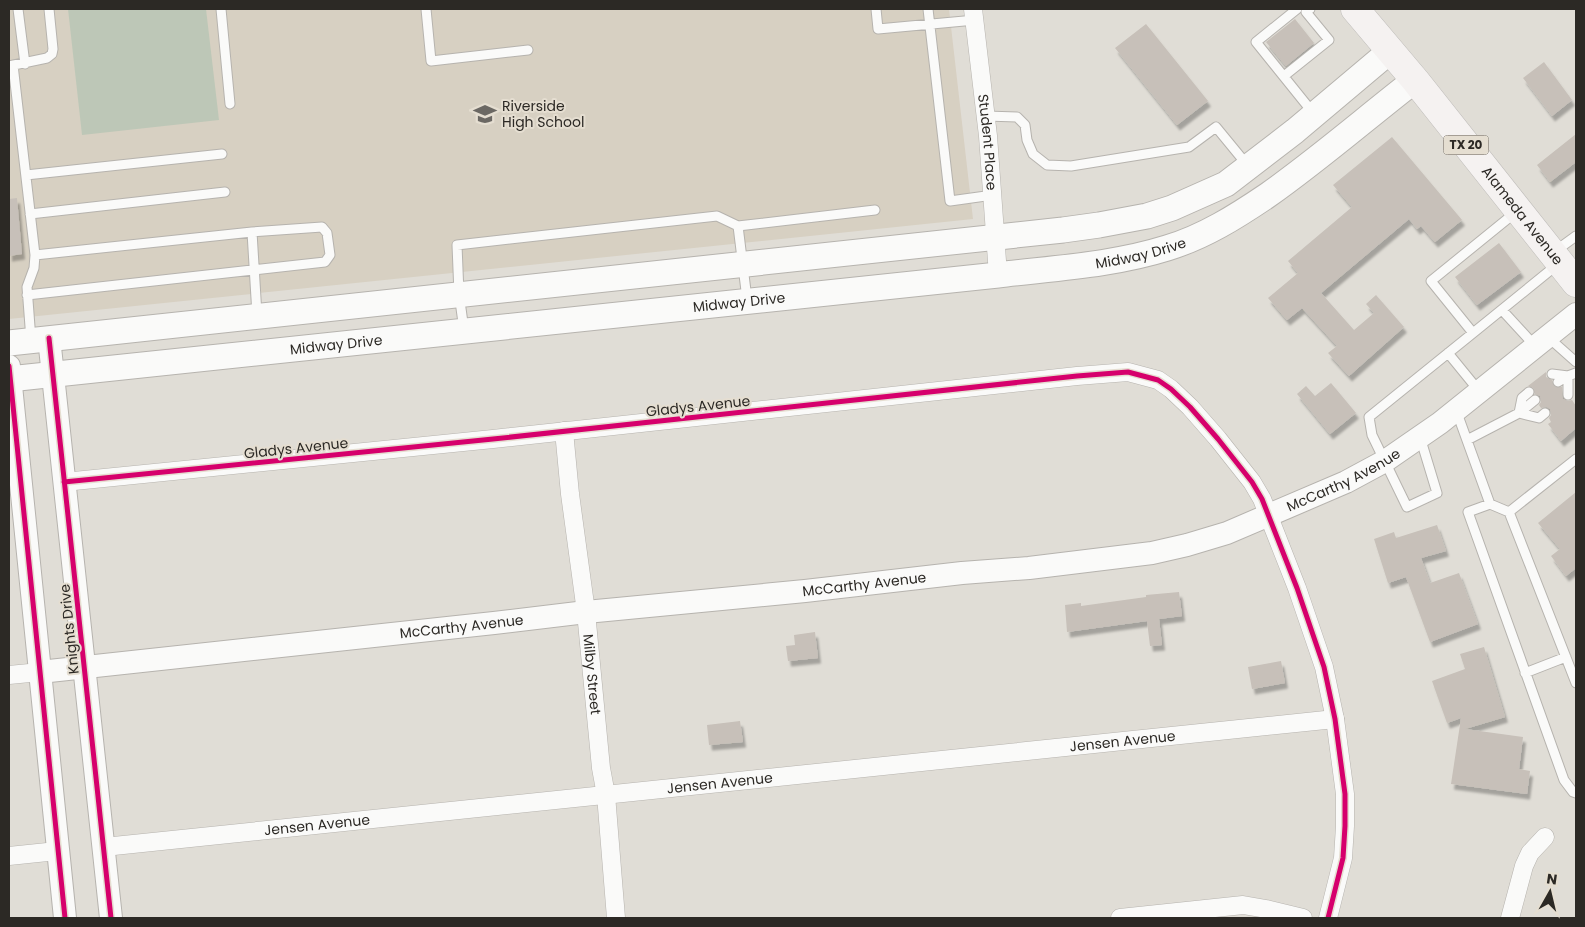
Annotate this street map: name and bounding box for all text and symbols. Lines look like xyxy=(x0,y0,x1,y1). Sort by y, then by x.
street label: Student Place xyxy=(973,93,1002,191)
place label: Riverside High School xyxy=(502,96,584,132)
school or university icon: Riverside High School xyxy=(472,101,498,127)
road number: TX 20 xyxy=(1444,136,1488,154)
street label: Alameda Avenue xyxy=(1477,162,1568,269)
street label: Midway Drive xyxy=(1094,232,1189,273)
street label: Midway Drive xyxy=(692,287,786,317)
street label: Midway Drive xyxy=(289,330,384,359)
street label: Gladys Avenue xyxy=(645,391,751,421)
street label: Gladys Avenue xyxy=(243,433,349,463)
street label: McCarthy Avenue xyxy=(1283,443,1404,516)
street label: McCarthy Avenue xyxy=(801,567,928,601)
street label: Knights Drive xyxy=(54,583,84,675)
street label: McCarthy Avenue xyxy=(399,610,525,643)
street label: Milby Street xyxy=(578,633,606,716)
street label: Jensen Avenue xyxy=(1069,726,1177,757)
street label: Jensen Avenue xyxy=(666,768,774,798)
street label: Jensen Avenue xyxy=(263,809,371,840)
north arrow xyxy=(1525,867,1575,917)
text: N xyxy=(1545,868,1558,890)

